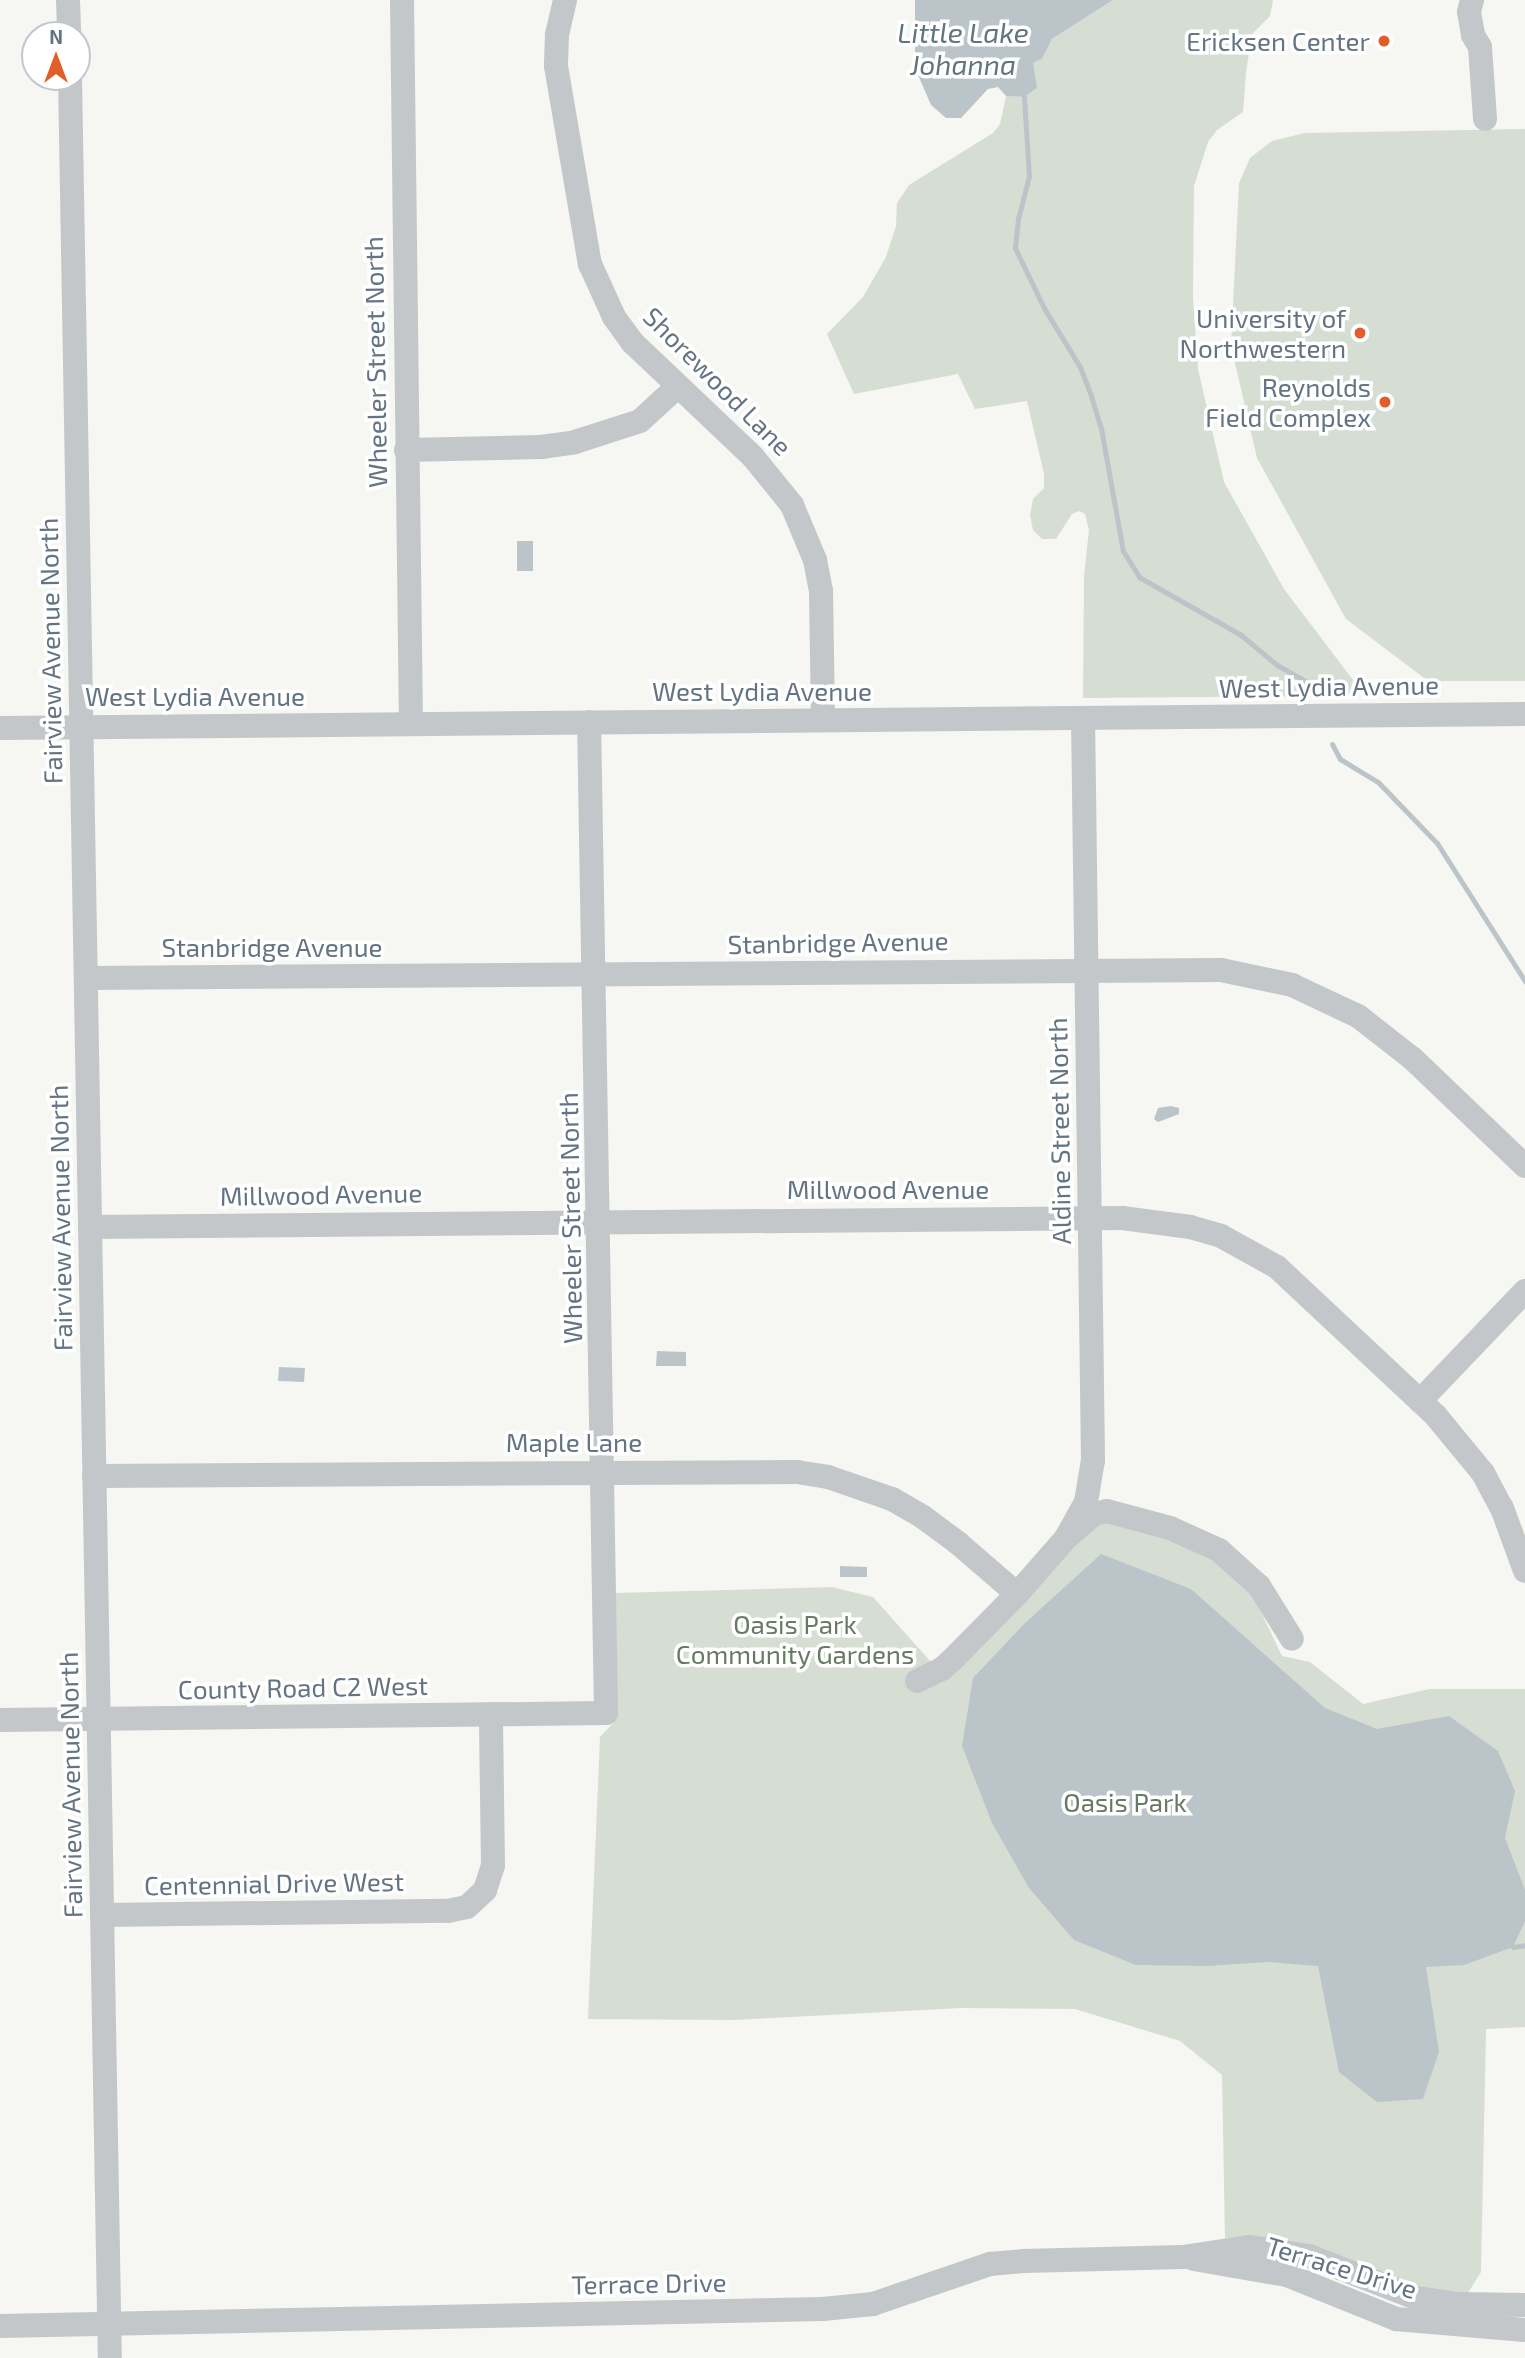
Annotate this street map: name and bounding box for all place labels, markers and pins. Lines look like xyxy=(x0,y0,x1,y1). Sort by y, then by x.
place label: Ericksen Center xyxy=(1186,25,1370,57)
marker: Ericksen Center xyxy=(1376,33,1392,49)
place label: University of Northwestern xyxy=(1180,302,1346,364)
marker: University of Northwestern xyxy=(1352,325,1368,341)
place label: Reynolds Field Complex xyxy=(1205,371,1371,432)
marker: Reynolds Field Complex xyxy=(1377,394,1393,410)

